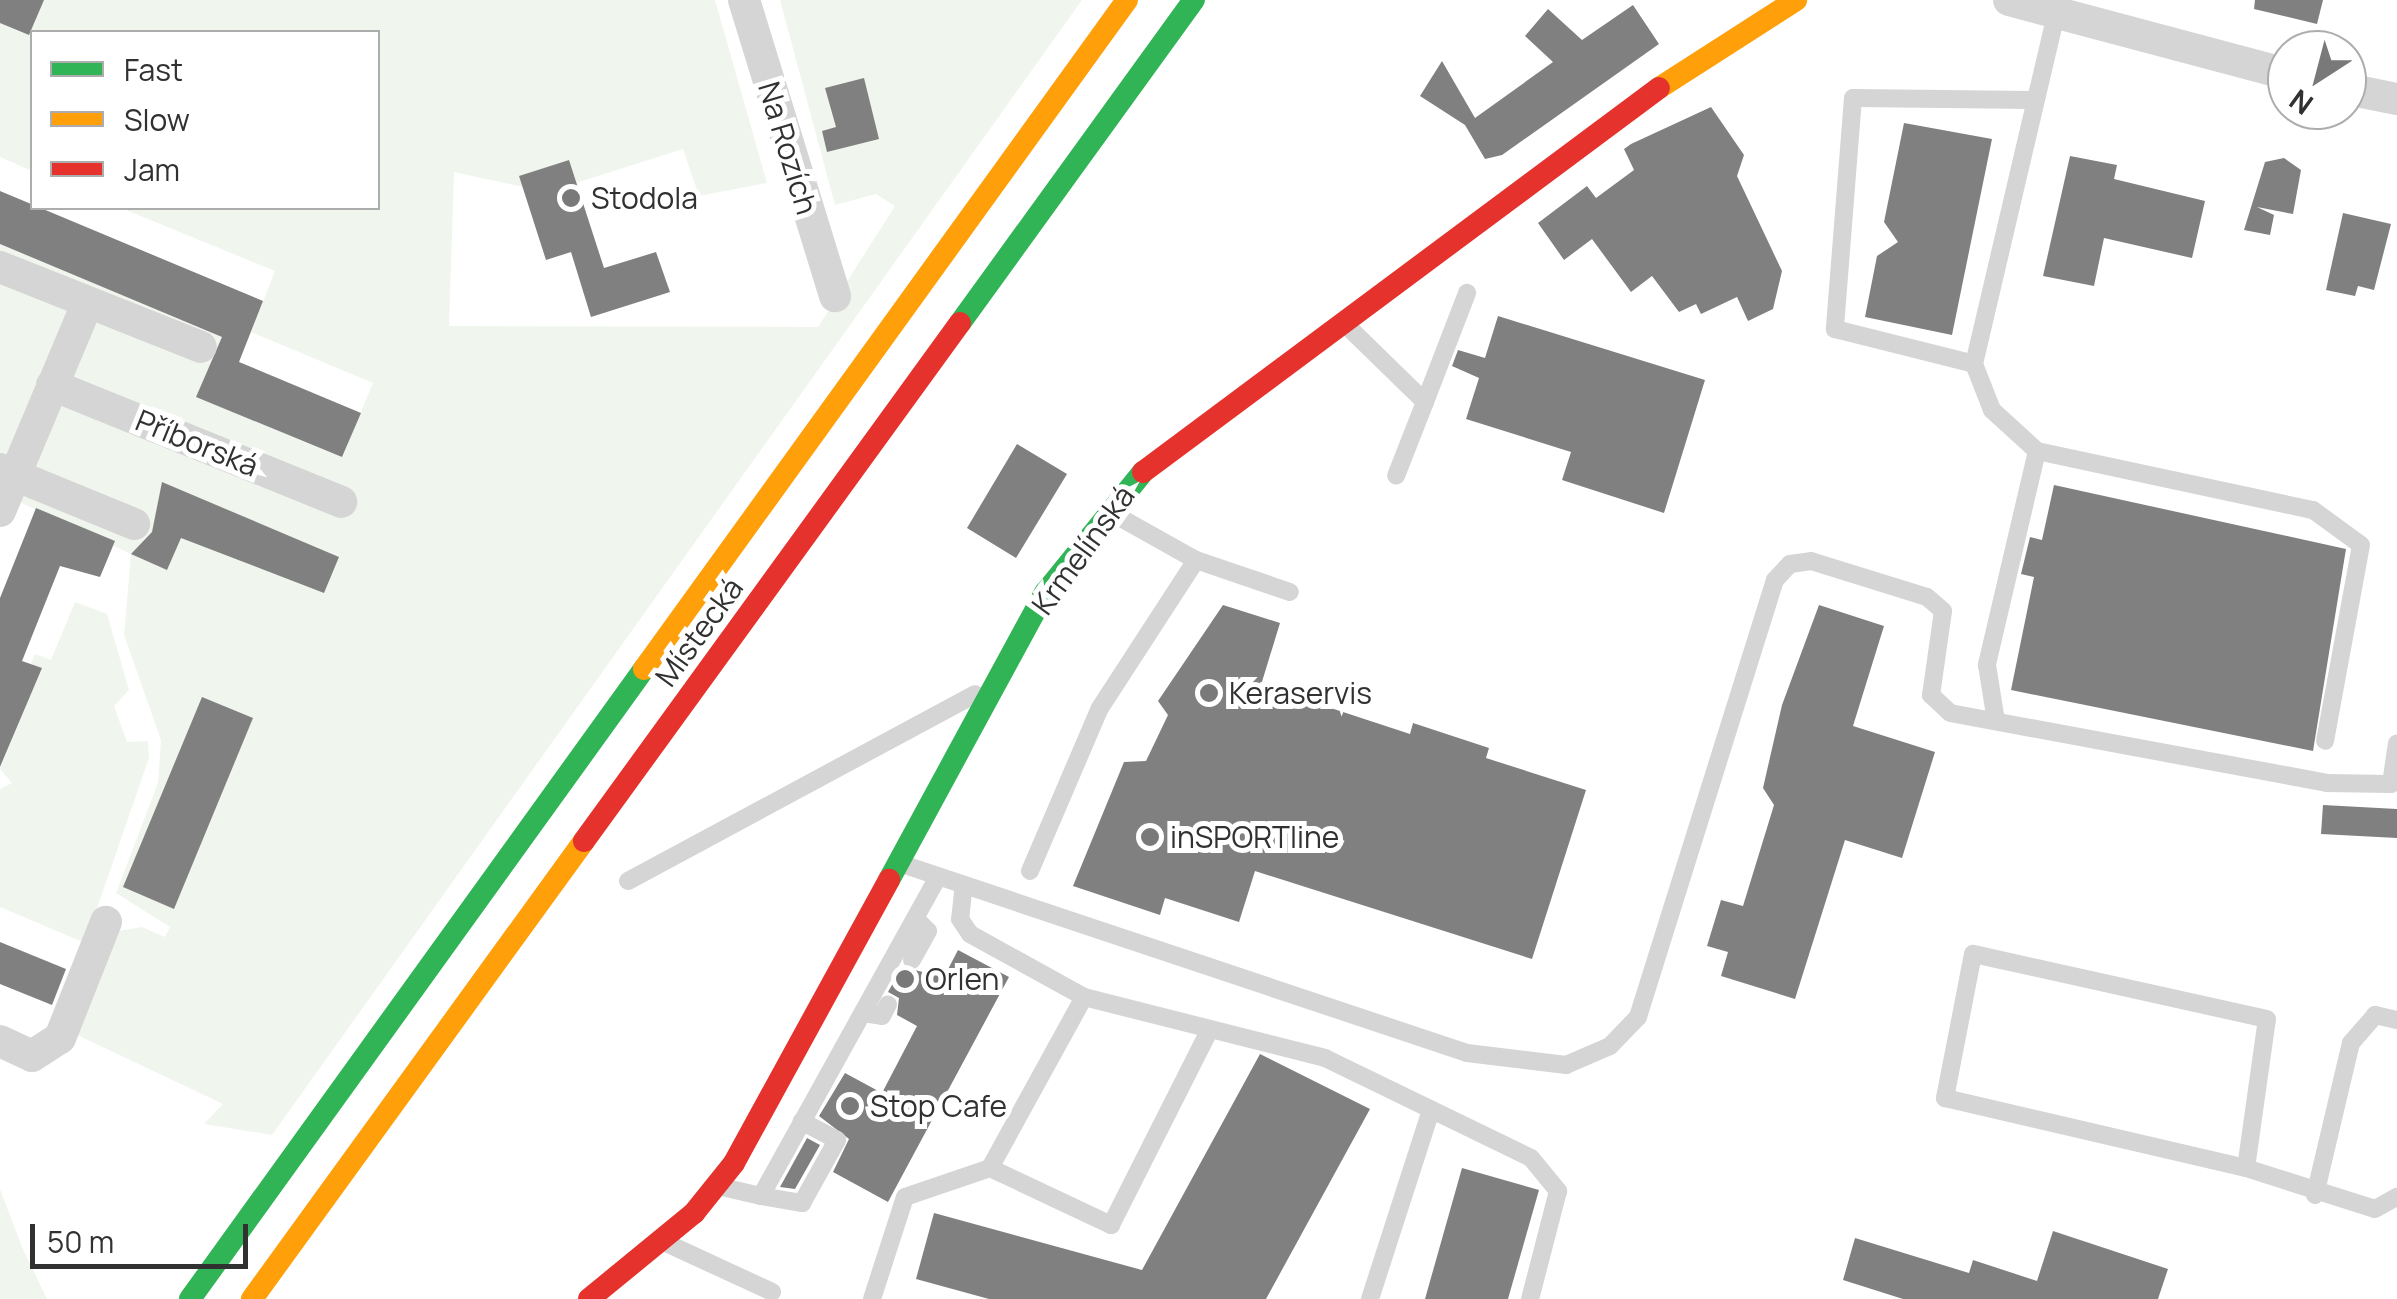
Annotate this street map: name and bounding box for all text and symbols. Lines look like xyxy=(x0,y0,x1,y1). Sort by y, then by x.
legend xyxy=(30,30,380,210)
north arrow xyxy=(2267,30,2367,130)
text: Fast xyxy=(124,49,183,90)
street label: Na Rozích xyxy=(751,77,825,219)
text: N xyxy=(2281,81,2320,124)
text: Slow xyxy=(124,99,190,140)
text: Jam xyxy=(124,149,180,190)
place label: Stodola xyxy=(591,180,698,216)
marker: Stodola xyxy=(560,187,582,209)
street label: Příborská xyxy=(130,402,264,484)
street label: Krmelínská xyxy=(1024,478,1142,622)
street label: Místecká xyxy=(648,571,750,693)
place label: Keraservis xyxy=(1229,675,1372,711)
marker: Keraservis xyxy=(1198,682,1220,704)
place label: inSPORTline xyxy=(1170,819,1339,855)
marker: inSPORTline xyxy=(1139,826,1161,848)
place label: Orlen xyxy=(925,961,999,997)
marker: Orlen xyxy=(894,968,916,990)
place label: Stop Cafe xyxy=(870,1088,1007,1124)
marker: Stop Cafe xyxy=(839,1095,861,1117)
scale bar xyxy=(35,1204,252,1266)
text: 50 m xyxy=(47,1221,114,1262)

